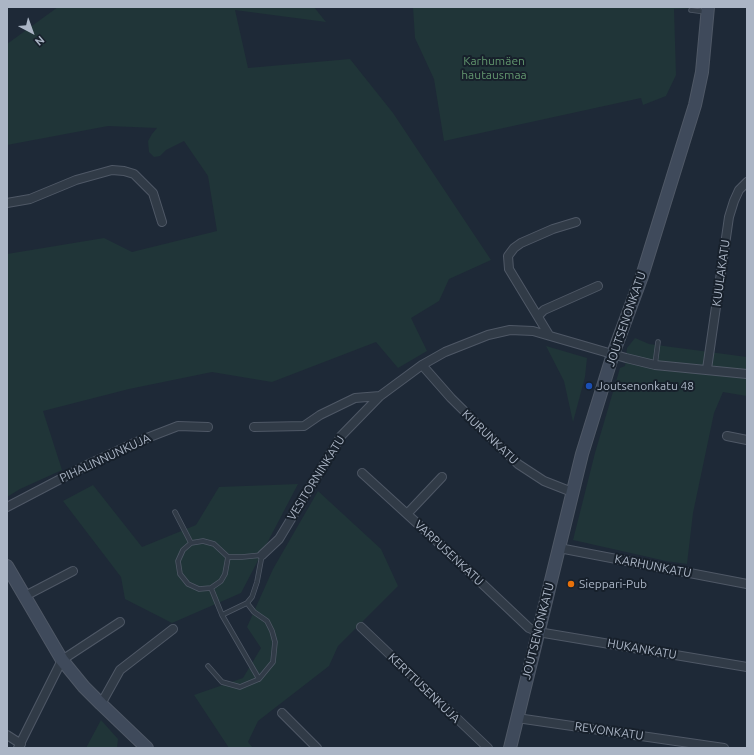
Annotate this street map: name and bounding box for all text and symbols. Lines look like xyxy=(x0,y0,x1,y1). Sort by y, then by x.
north arrow xyxy=(12,12,52,52)
text: N xyxy=(33,34,47,48)
park label: Karhumäen hautausmaa xyxy=(461,54,527,82)
street label: KUULAKATU xyxy=(709,238,733,308)
street label: JOUTSENONKATU xyxy=(603,270,649,368)
place label: Joutsenonkatu 48 xyxy=(597,379,694,393)
marker: Joutsenonkatu 48 xyxy=(584,381,594,391)
street label: KIURUNKATU xyxy=(459,407,521,467)
street label: PIHALINNUNKUJA xyxy=(57,431,153,485)
street label: VESITORNINKATU xyxy=(284,433,348,523)
street label: VARPUSENKATU xyxy=(412,517,486,589)
street label: KARHUNKATU xyxy=(613,552,693,580)
place label: Sieppari-Pub xyxy=(579,577,647,591)
marker: Sieppari-Pub xyxy=(566,579,576,589)
street label: JOUTSENONKATU xyxy=(519,581,557,681)
street label: HUKANKATU xyxy=(606,636,678,662)
street label: KERTTUSENKUJA xyxy=(385,650,463,726)
street label: REVONKATU xyxy=(574,719,644,743)

